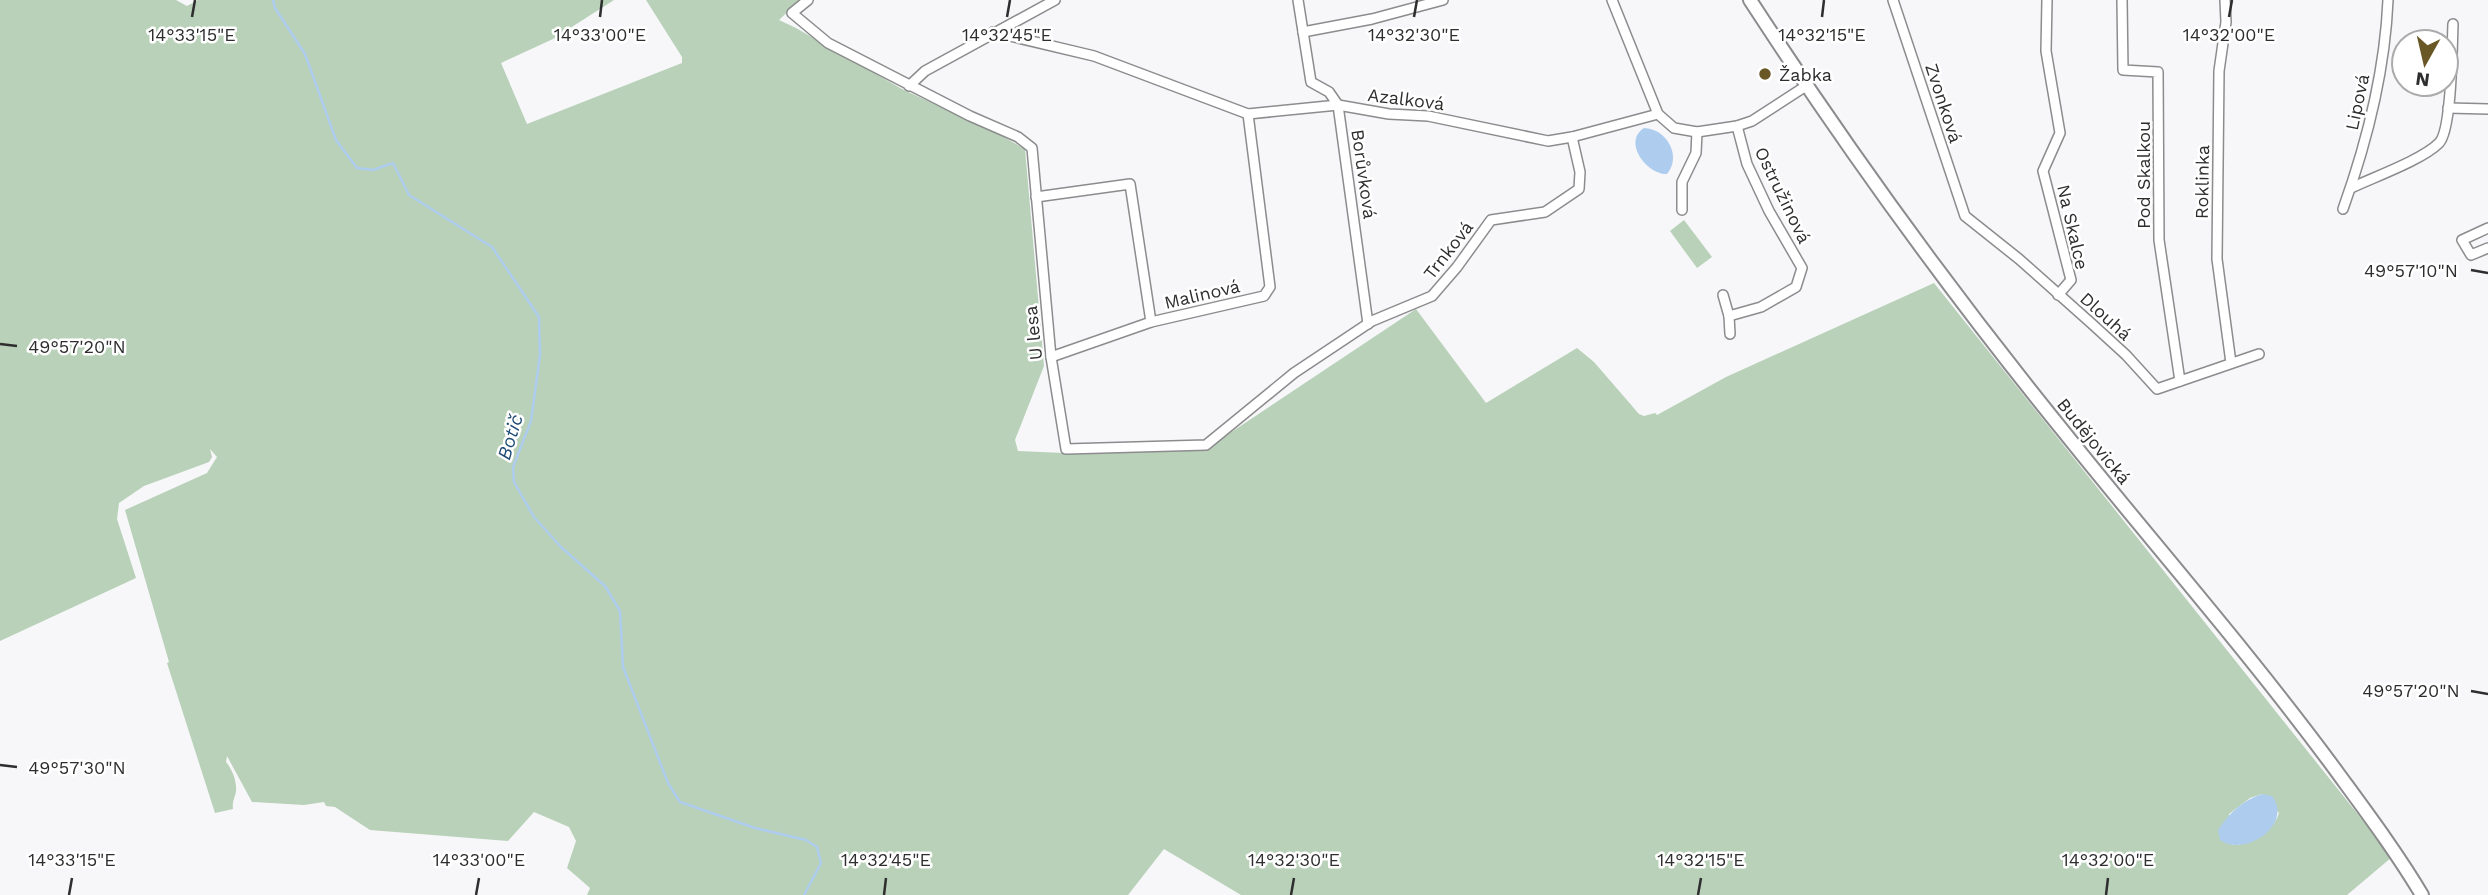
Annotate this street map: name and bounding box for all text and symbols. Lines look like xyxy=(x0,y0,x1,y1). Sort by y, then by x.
text: 14°33'15"E xyxy=(148,24,236,45)
text: 14°33'00"E xyxy=(554,24,646,45)
text: 14°32'45"E xyxy=(962,24,1052,45)
text: 14°32'30"E xyxy=(1368,24,1460,45)
text: 14°32'15"E xyxy=(1778,24,1866,45)
text: 14°32'00"E xyxy=(2183,24,2275,45)
north arrow xyxy=(2390,28,2460,98)
street label: Zvonková xyxy=(1921,61,1967,145)
place label: Žabka xyxy=(1779,64,1832,85)
marker: Žabka xyxy=(1757,66,1773,82)
text: N xyxy=(2414,67,2431,92)
street label: Lipová xyxy=(2341,72,2373,132)
street label: Azalková xyxy=(1366,84,1446,114)
street label: Pod Skalkou xyxy=(2133,121,2154,229)
street label: Borůvková xyxy=(1347,128,1381,220)
street label: Ostružinová xyxy=(1751,143,1815,247)
street label: Roklinka xyxy=(2191,145,2213,219)
street label: Na Skalce xyxy=(2053,182,2093,272)
street label: Trnková xyxy=(1419,217,1477,283)
text: 49°57'10"N xyxy=(2364,260,2458,281)
street label: Malinová xyxy=(1162,275,1242,313)
street label: Dlouhá xyxy=(2076,288,2136,344)
street label: U lesa xyxy=(1020,305,1046,361)
text: 49°57'20"N xyxy=(28,336,126,357)
street label: Budějovická xyxy=(2053,394,2135,488)
water label: Botič xyxy=(492,411,528,462)
text: 49°57'20"N xyxy=(2362,680,2460,701)
text: 49°57'30"N xyxy=(28,757,126,778)
text: 14°33'15"E xyxy=(28,849,116,870)
text: 14°33'00"E xyxy=(433,849,525,870)
text: 14°32'45"E xyxy=(841,849,931,870)
text: 14°32'30"E xyxy=(1248,849,1340,870)
text: 14°32'15"E xyxy=(1657,849,1745,870)
text: 14°32'00"E xyxy=(2062,849,2154,870)

